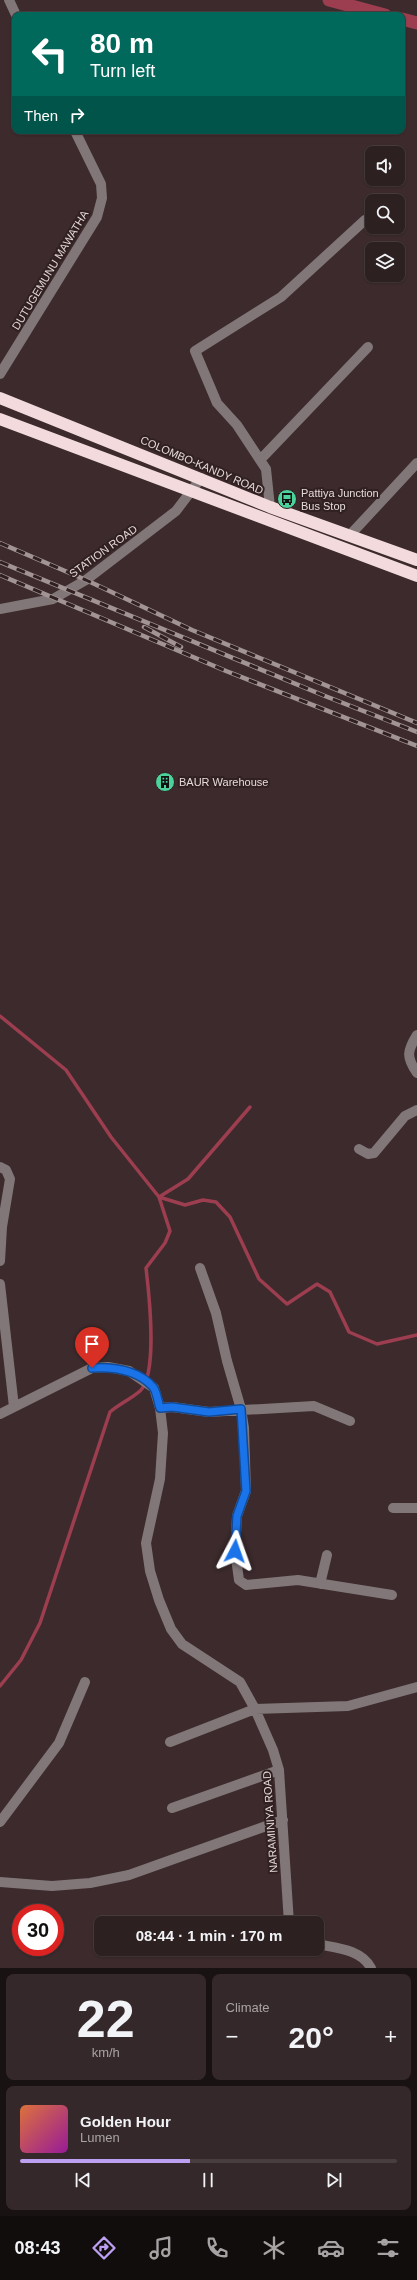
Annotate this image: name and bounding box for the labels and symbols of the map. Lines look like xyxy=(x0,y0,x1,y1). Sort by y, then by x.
street label: DUTUGEMUNU MAWATHA xyxy=(10,208,91,332)
street label: COLOMBO-KANDY ROAD xyxy=(139,434,265,496)
place label: Pattiya Junction Bus Stop xyxy=(301,487,379,512)
bus stop icon: Pattiya Junction Bus Stop xyxy=(276,488,298,510)
street label: STATION ROAD xyxy=(67,522,139,580)
building icon: BAUR Warehouse xyxy=(154,771,176,793)
place label: BAUR Warehouse xyxy=(179,776,268,788)
pin xyxy=(75,1327,109,1368)
position arrow xyxy=(214,1530,256,1572)
street label: NARAMINIYA ROAD xyxy=(260,1771,280,1873)
speed limit sign: 30 xyxy=(12,1904,64,1956)

